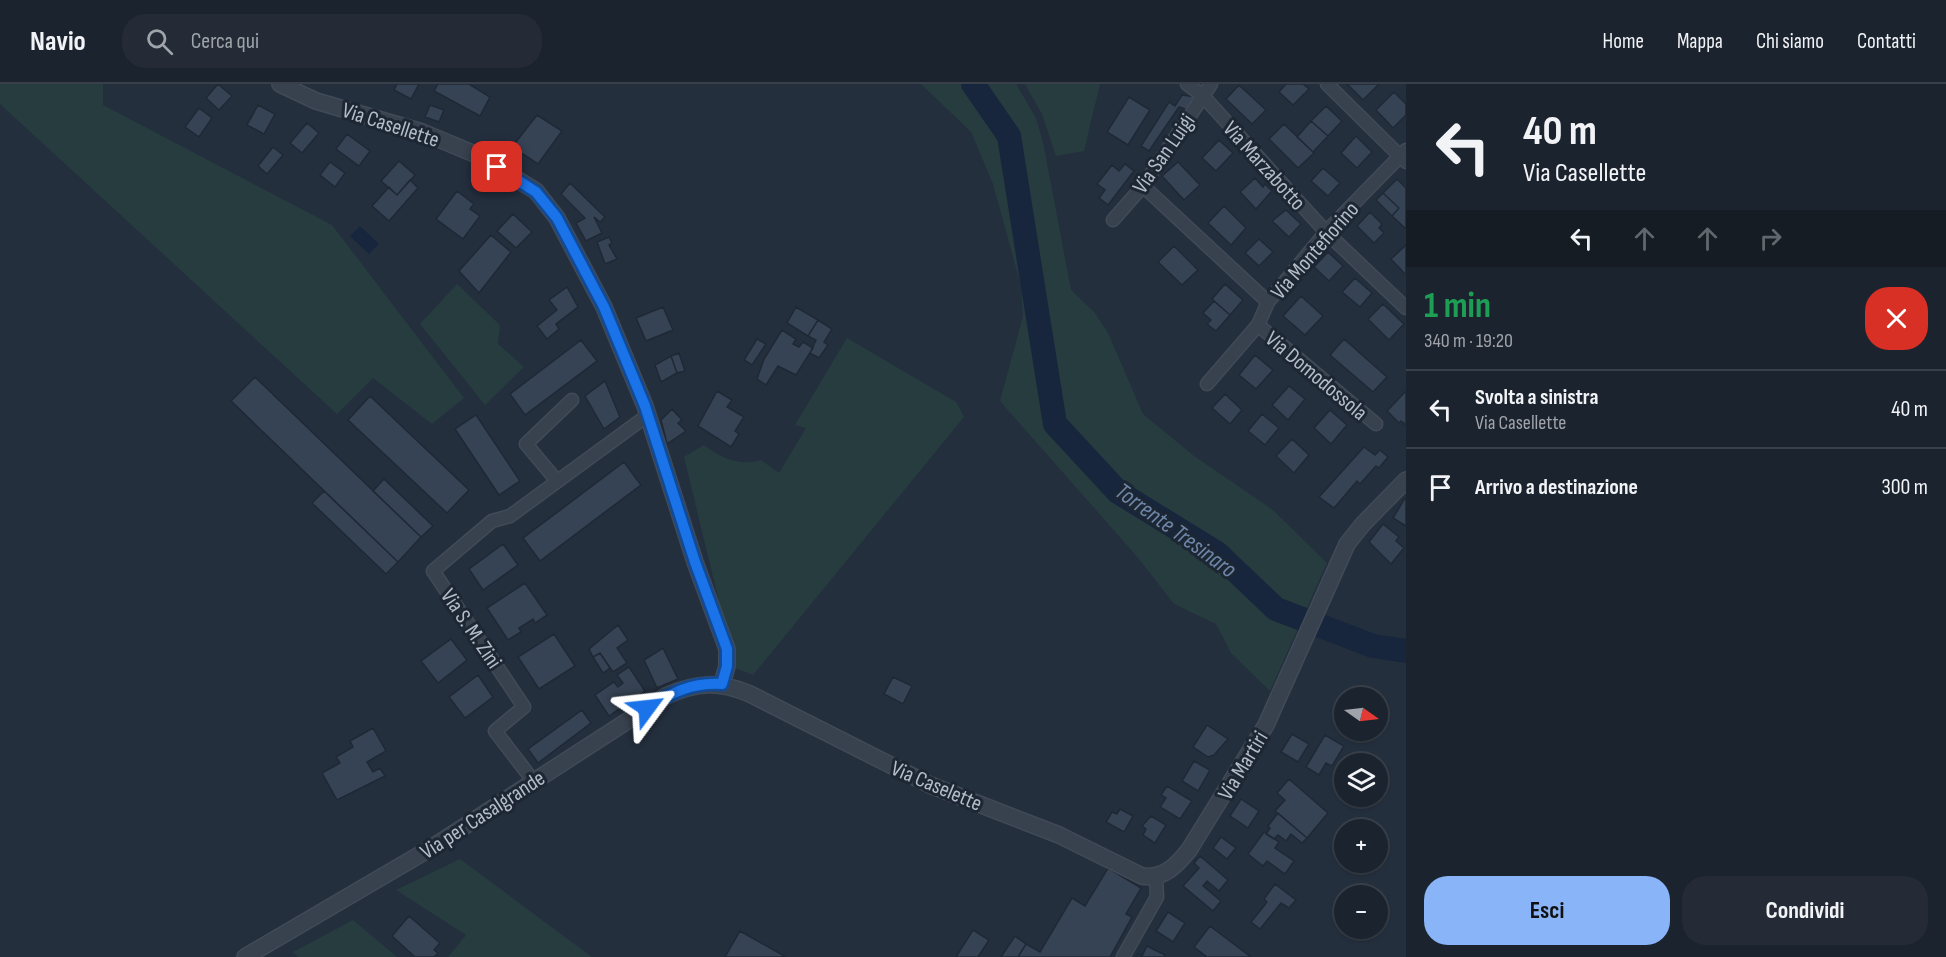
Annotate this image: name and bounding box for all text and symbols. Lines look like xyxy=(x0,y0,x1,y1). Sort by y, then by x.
search box xyxy=(122,14,542,68)
text: Navio xyxy=(30,25,86,58)
icon: search xyxy=(143,25,176,58)
text: Cerca qui xyxy=(191,28,259,55)
text: Home xyxy=(1603,29,1644,54)
text: Mappa xyxy=(1677,29,1723,54)
text: Chi siamo xyxy=(1756,29,1824,54)
text: Contatti xyxy=(1857,29,1916,54)
street label: Via Casellette xyxy=(339,97,442,154)
text: 40 m xyxy=(1523,106,1597,157)
icon: left xyxy=(1424,108,1502,186)
street label: Via San Luigi xyxy=(1127,109,1201,199)
street label: Via Marzabotto xyxy=(1217,116,1311,216)
pin xyxy=(471,141,522,192)
icon: arrive xyxy=(480,150,513,183)
text: Via Casellette xyxy=(1523,157,1646,189)
street label: Via Montefiorino xyxy=(1265,197,1365,305)
icon: left xyxy=(1565,222,1598,255)
icon: ahead xyxy=(1628,222,1661,255)
icon: ahead xyxy=(1691,222,1724,255)
icon: right xyxy=(1754,222,1787,255)
text: 1 min xyxy=(1424,285,1491,328)
button: close xyxy=(1865,287,1928,350)
street label: Via Domodossola xyxy=(1260,326,1372,427)
text: 340 m · 19:20 xyxy=(1424,329,1513,353)
text: Svolta a sinistra xyxy=(1475,384,1598,411)
icon: left xyxy=(1424,393,1457,426)
text: 40 m xyxy=(1891,396,1928,423)
text: Via Casellette xyxy=(1475,411,1566,435)
icon: arrive xyxy=(1424,471,1457,504)
text: Arrivo a destinazione xyxy=(1475,474,1638,501)
text: 300 m xyxy=(1882,474,1928,501)
water label: Torrente Tresinaro xyxy=(1109,477,1242,584)
street label: Via S. M. Zini xyxy=(434,584,507,674)
position arrow xyxy=(615,676,679,740)
north arrow xyxy=(1334,687,1388,741)
map controls xyxy=(1334,687,1388,939)
street label: Via Martiri xyxy=(1212,727,1274,805)
button: layers xyxy=(1334,753,1388,807)
street label: Via Caselette xyxy=(887,755,986,818)
street label: Via per Casalgrande xyxy=(415,765,550,866)
button: + xyxy=(1334,819,1388,873)
button: Esci xyxy=(1424,876,1670,945)
button: Condividi xyxy=(1682,876,1928,945)
button: − xyxy=(1334,885,1388,939)

